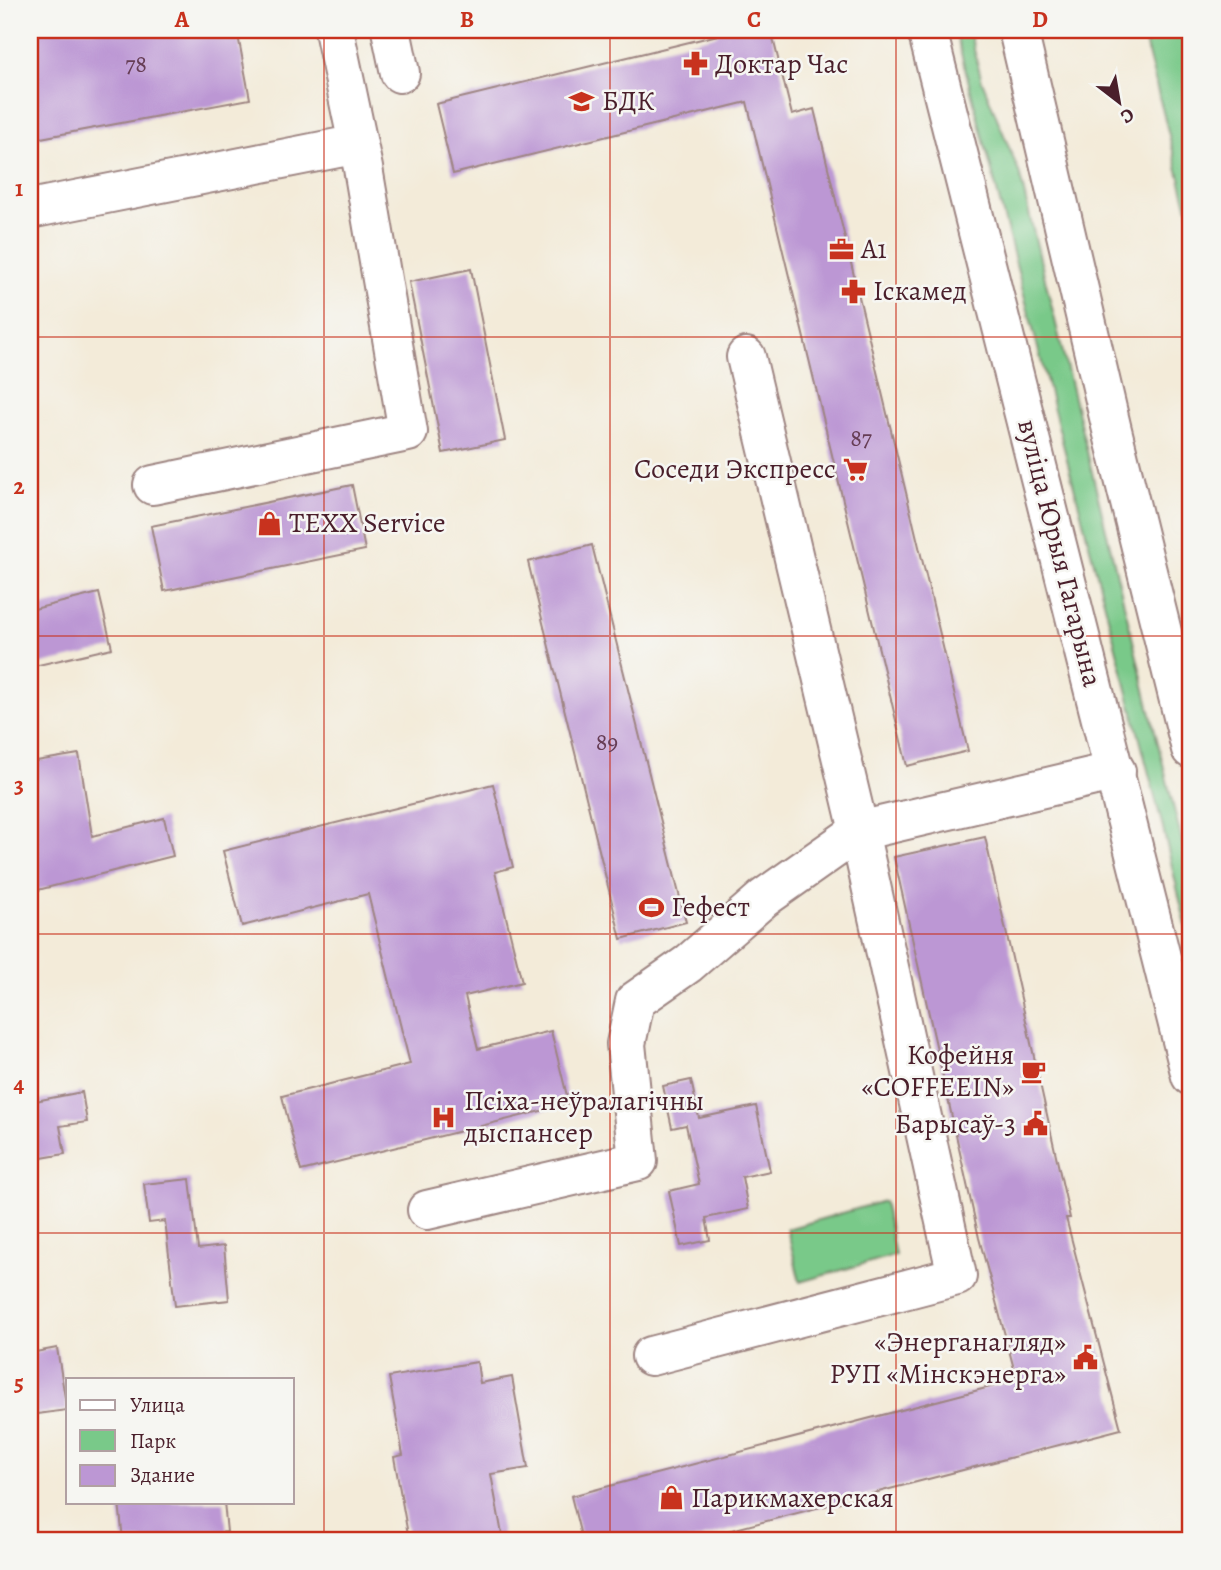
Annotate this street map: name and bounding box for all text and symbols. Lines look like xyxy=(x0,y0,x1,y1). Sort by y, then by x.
text: A xyxy=(174,4,190,35)
text: B xyxy=(460,4,474,35)
text: C xyxy=(747,4,761,35)
text: D xyxy=(1032,4,1048,35)
place label: Доктар Час xyxy=(715,45,848,83)
house number: 78 xyxy=(125,48,147,80)
pharmacy icon: Доктар Час xyxy=(681,50,709,78)
north arrow xyxy=(1084,66,1154,136)
place label: БДК xyxy=(602,82,655,120)
school or university icon: БДК xyxy=(568,87,596,115)
text: С xyxy=(1116,102,1139,130)
text: 1 xyxy=(15,173,23,204)
place label: A1 xyxy=(860,230,887,268)
office icon: A1 xyxy=(827,235,855,263)
place label: Іскамед xyxy=(873,272,967,310)
pharmacy icon: Іскамед xyxy=(839,277,867,305)
street label: вуліца Юрыя Гагарына xyxy=(1008,415,1112,691)
house number: 87 xyxy=(850,422,873,454)
place label: Соседи Экспресс xyxy=(634,450,836,488)
supermarket icon: Соседи Экспресс xyxy=(842,455,870,483)
text: 2 xyxy=(13,471,25,502)
place label: TEXX Service xyxy=(289,504,445,542)
shop icon: TEXX Service xyxy=(255,509,283,537)
house number: 89 xyxy=(596,726,618,758)
text: 3 xyxy=(14,770,24,801)
place label: Гефест xyxy=(671,888,750,926)
sports icon: Гефест xyxy=(637,893,665,921)
place label: Кофейня «COFFEEIN» xyxy=(862,1036,1014,1106)
cafe icon: Кофейня «COFFEEIN» xyxy=(1020,1057,1048,1085)
text: 4 xyxy=(14,1069,25,1100)
place label: Псіха-неўралагічны дыспансер xyxy=(463,1082,704,1152)
hospital icon: Псіха-неўралагічны дыспансер xyxy=(430,1103,458,1131)
place label: Барысаў-3 xyxy=(895,1105,1016,1143)
public building icon: Барысаў-3 xyxy=(1022,1110,1050,1138)
place label: «Энерганагляд» РУП «Мінскэнерга» xyxy=(830,1323,1066,1393)
public building icon: «Энерганагляд» РУП «Мінскэнерга» xyxy=(1072,1344,1100,1372)
text: 5 xyxy=(14,1367,24,1398)
legend xyxy=(66,1378,294,1504)
text: Улица xyxy=(130,1391,185,1419)
text: Парк xyxy=(130,1427,176,1455)
text: Здание xyxy=(130,1461,195,1489)
place label: Парикмахерская xyxy=(691,1479,894,1517)
shop icon: Парикмахерская xyxy=(657,1484,685,1512)

